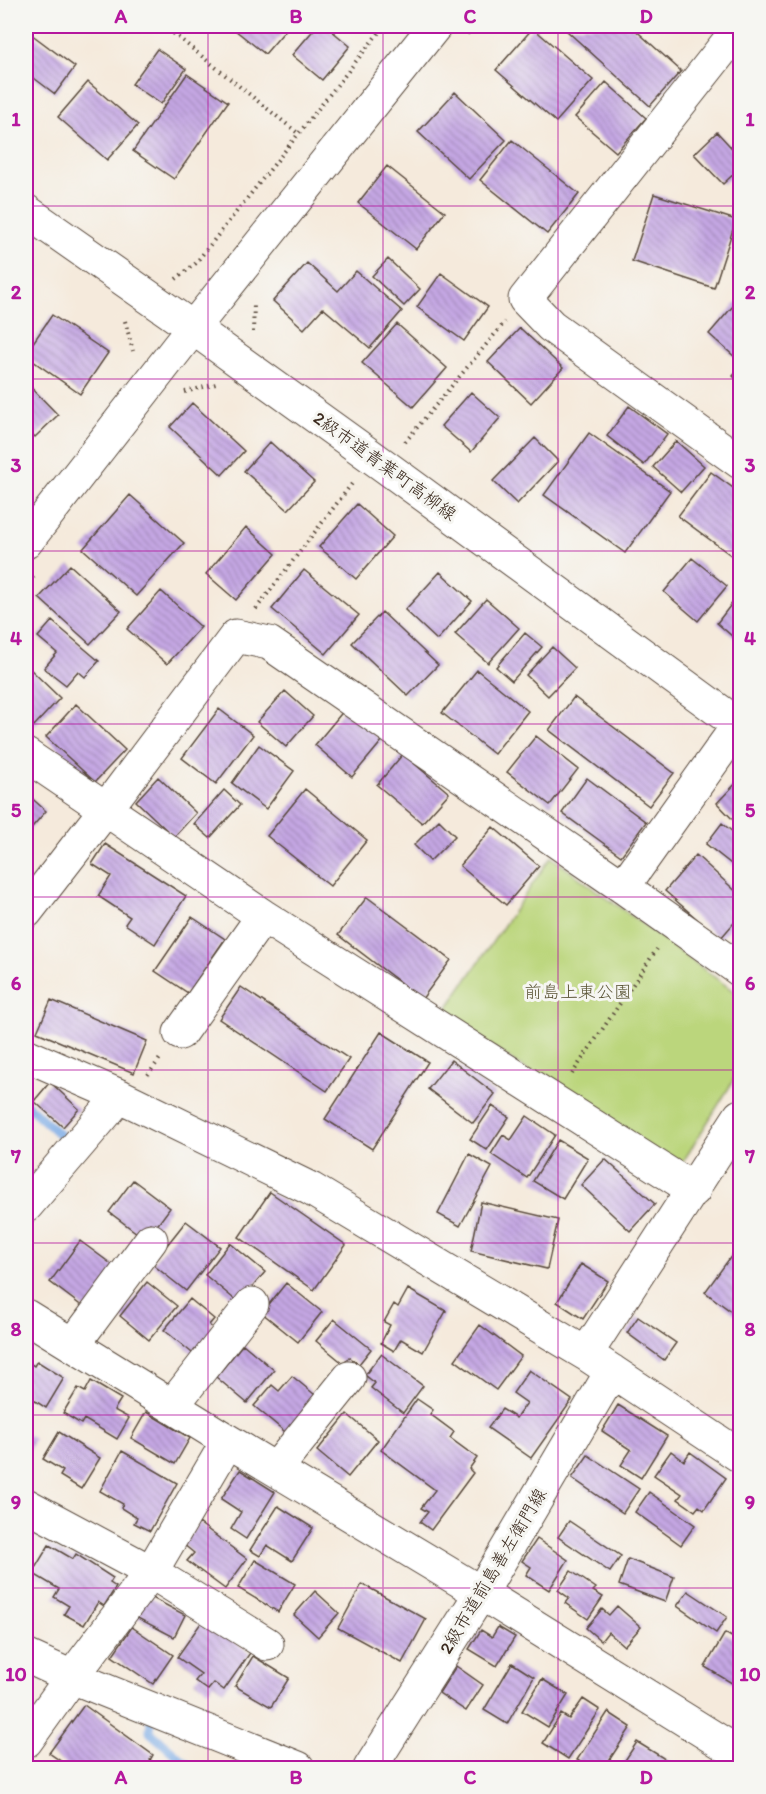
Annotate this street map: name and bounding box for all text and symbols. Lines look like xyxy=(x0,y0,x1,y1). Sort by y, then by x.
text: A xyxy=(114,4,128,28)
text: B xyxy=(290,4,303,28)
text: C xyxy=(464,4,477,28)
text: D xyxy=(639,4,653,28)
text: 1 xyxy=(11,107,21,131)
text: 1 xyxy=(745,107,755,131)
text: 2 xyxy=(11,280,22,304)
text: 2 xyxy=(745,280,756,304)
street label: 2級市道青葉町高柳線 xyxy=(309,407,461,525)
text: 3 xyxy=(11,453,22,477)
text: 3 xyxy=(745,453,756,477)
text: 4 xyxy=(10,626,22,650)
text: 4 xyxy=(744,626,756,650)
text: 5 xyxy=(11,798,22,822)
text: 5 xyxy=(745,798,756,822)
text: 6 xyxy=(11,971,22,995)
text: 6 xyxy=(745,971,756,995)
park label: 前島上東公園 xyxy=(524,981,632,1003)
text: 7 xyxy=(10,1144,21,1168)
text: 7 xyxy=(744,1144,755,1168)
text: 8 xyxy=(11,1317,22,1341)
text: 8 xyxy=(745,1317,756,1341)
street label: 2級市道前島善左衛門線 xyxy=(435,1484,551,1658)
text: 9 xyxy=(11,1490,21,1514)
text: 9 xyxy=(745,1490,755,1514)
text: 10 xyxy=(5,1662,27,1686)
text: 10 xyxy=(739,1662,761,1686)
text: A xyxy=(114,1765,128,1789)
text: B xyxy=(290,1765,303,1789)
text: C xyxy=(464,1765,477,1789)
text: D xyxy=(639,1765,653,1789)

